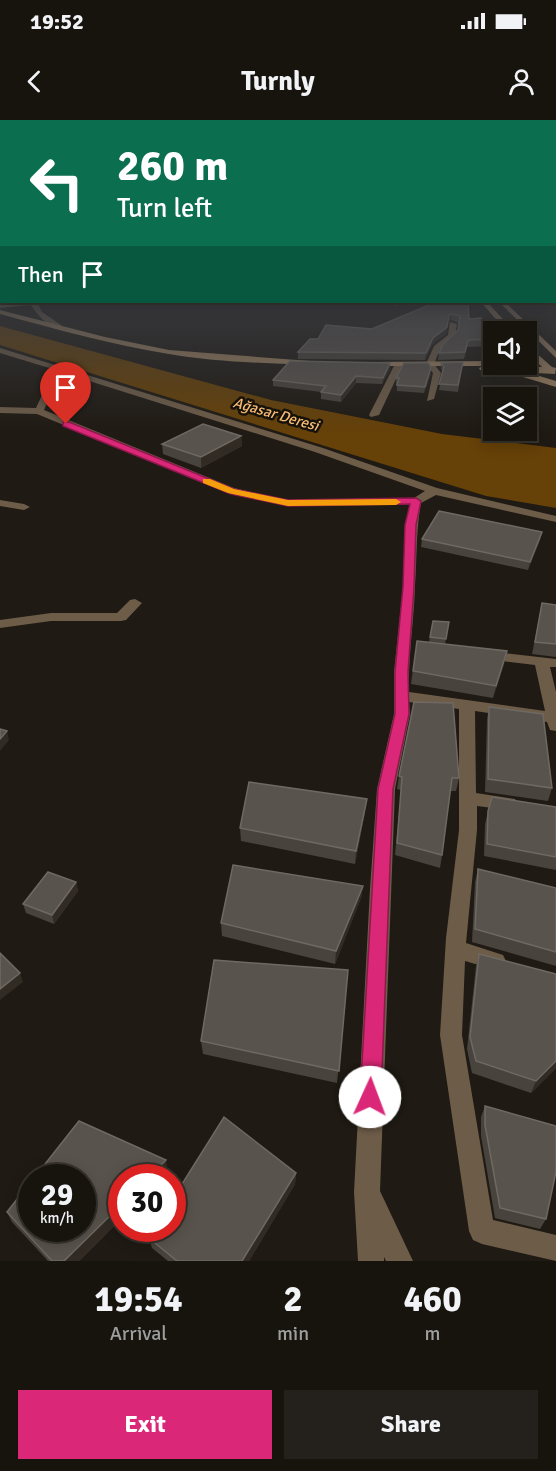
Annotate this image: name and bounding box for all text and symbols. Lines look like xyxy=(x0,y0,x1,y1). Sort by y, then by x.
text: 19:52 xyxy=(30,8,84,35)
icon: back xyxy=(18,65,51,98)
text: Turnly xyxy=(241,65,315,98)
icon: person xyxy=(505,65,538,98)
text: 260 m xyxy=(117,141,228,192)
icon: left xyxy=(18,144,96,222)
text: Turn left xyxy=(117,192,212,225)
icon: arrive xyxy=(76,258,109,291)
text: Then xyxy=(18,261,64,288)
map controls xyxy=(483,321,537,441)
button: sound xyxy=(483,321,537,375)
pin xyxy=(40,362,91,424)
icon: arrive xyxy=(49,371,82,404)
button: layers xyxy=(483,387,537,441)
water label: Ağasar Deresi xyxy=(231,393,323,435)
position arrow xyxy=(338,1065,402,1129)
speed limit sign: 30 xyxy=(108,1164,186,1242)
text: 29 xyxy=(41,1177,73,1214)
text: km/h xyxy=(40,1209,74,1227)
text: 19:54 xyxy=(94,1277,183,1322)
text: 2 xyxy=(283,1277,303,1322)
text: 460 xyxy=(403,1277,462,1322)
text: Arrival xyxy=(110,1321,167,1346)
text: min xyxy=(277,1321,309,1346)
text: m xyxy=(425,1321,441,1346)
button: Exit xyxy=(18,1390,272,1459)
button: Share xyxy=(284,1390,538,1459)

